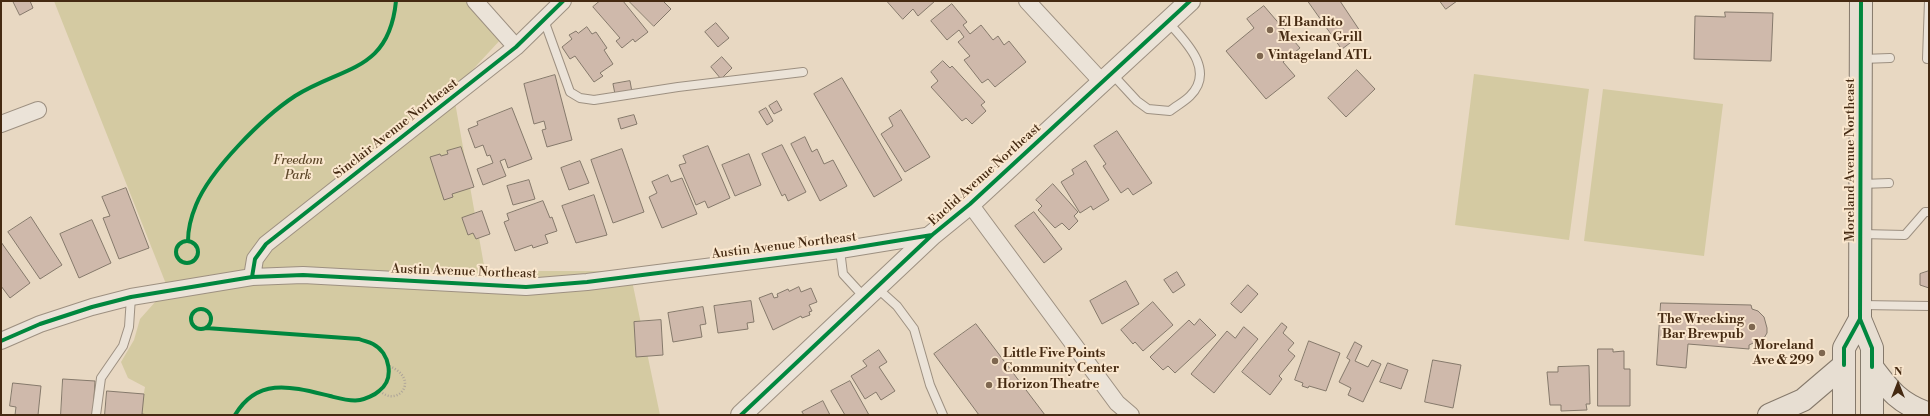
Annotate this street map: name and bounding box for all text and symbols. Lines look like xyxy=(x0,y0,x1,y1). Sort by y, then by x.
place label: El Bandito Mexican Grill xyxy=(1278,15,1362,46)
marker: El Bandito Mexican Grill xyxy=(1265,25,1275,35)
place label: Vintageland ATL xyxy=(1268,48,1371,64)
marker: Vintageland ATL xyxy=(1255,51,1265,61)
street label: Sinclair Avenue Northeast xyxy=(331,76,461,182)
street label: Moreland Avenue Northeast xyxy=(1843,78,1859,242)
street label: Euclid Avenue Northeast xyxy=(926,121,1044,229)
park label: Freedom Park xyxy=(273,153,323,184)
street label: Austin Avenue Northeast xyxy=(711,229,857,263)
street label: Austin Avenue Northeast xyxy=(391,262,537,282)
place label: The Wrecking Bar Brewpub xyxy=(1657,312,1744,343)
marker: The Wrecking Bar Brewpub xyxy=(1747,322,1757,332)
place label: Moreland Ave & 299 xyxy=(1752,338,1814,369)
place label: Little Five Points Community Center xyxy=(1003,346,1119,377)
marker: Moreland Ave & 299 xyxy=(1817,348,1827,358)
marker: Little Five Points Community Center xyxy=(990,356,1000,366)
north arrow xyxy=(1878,364,1918,404)
text: N xyxy=(1894,365,1902,379)
place label: Horizon Theatre xyxy=(997,377,1100,393)
marker: Horizon Theatre xyxy=(984,380,994,390)

